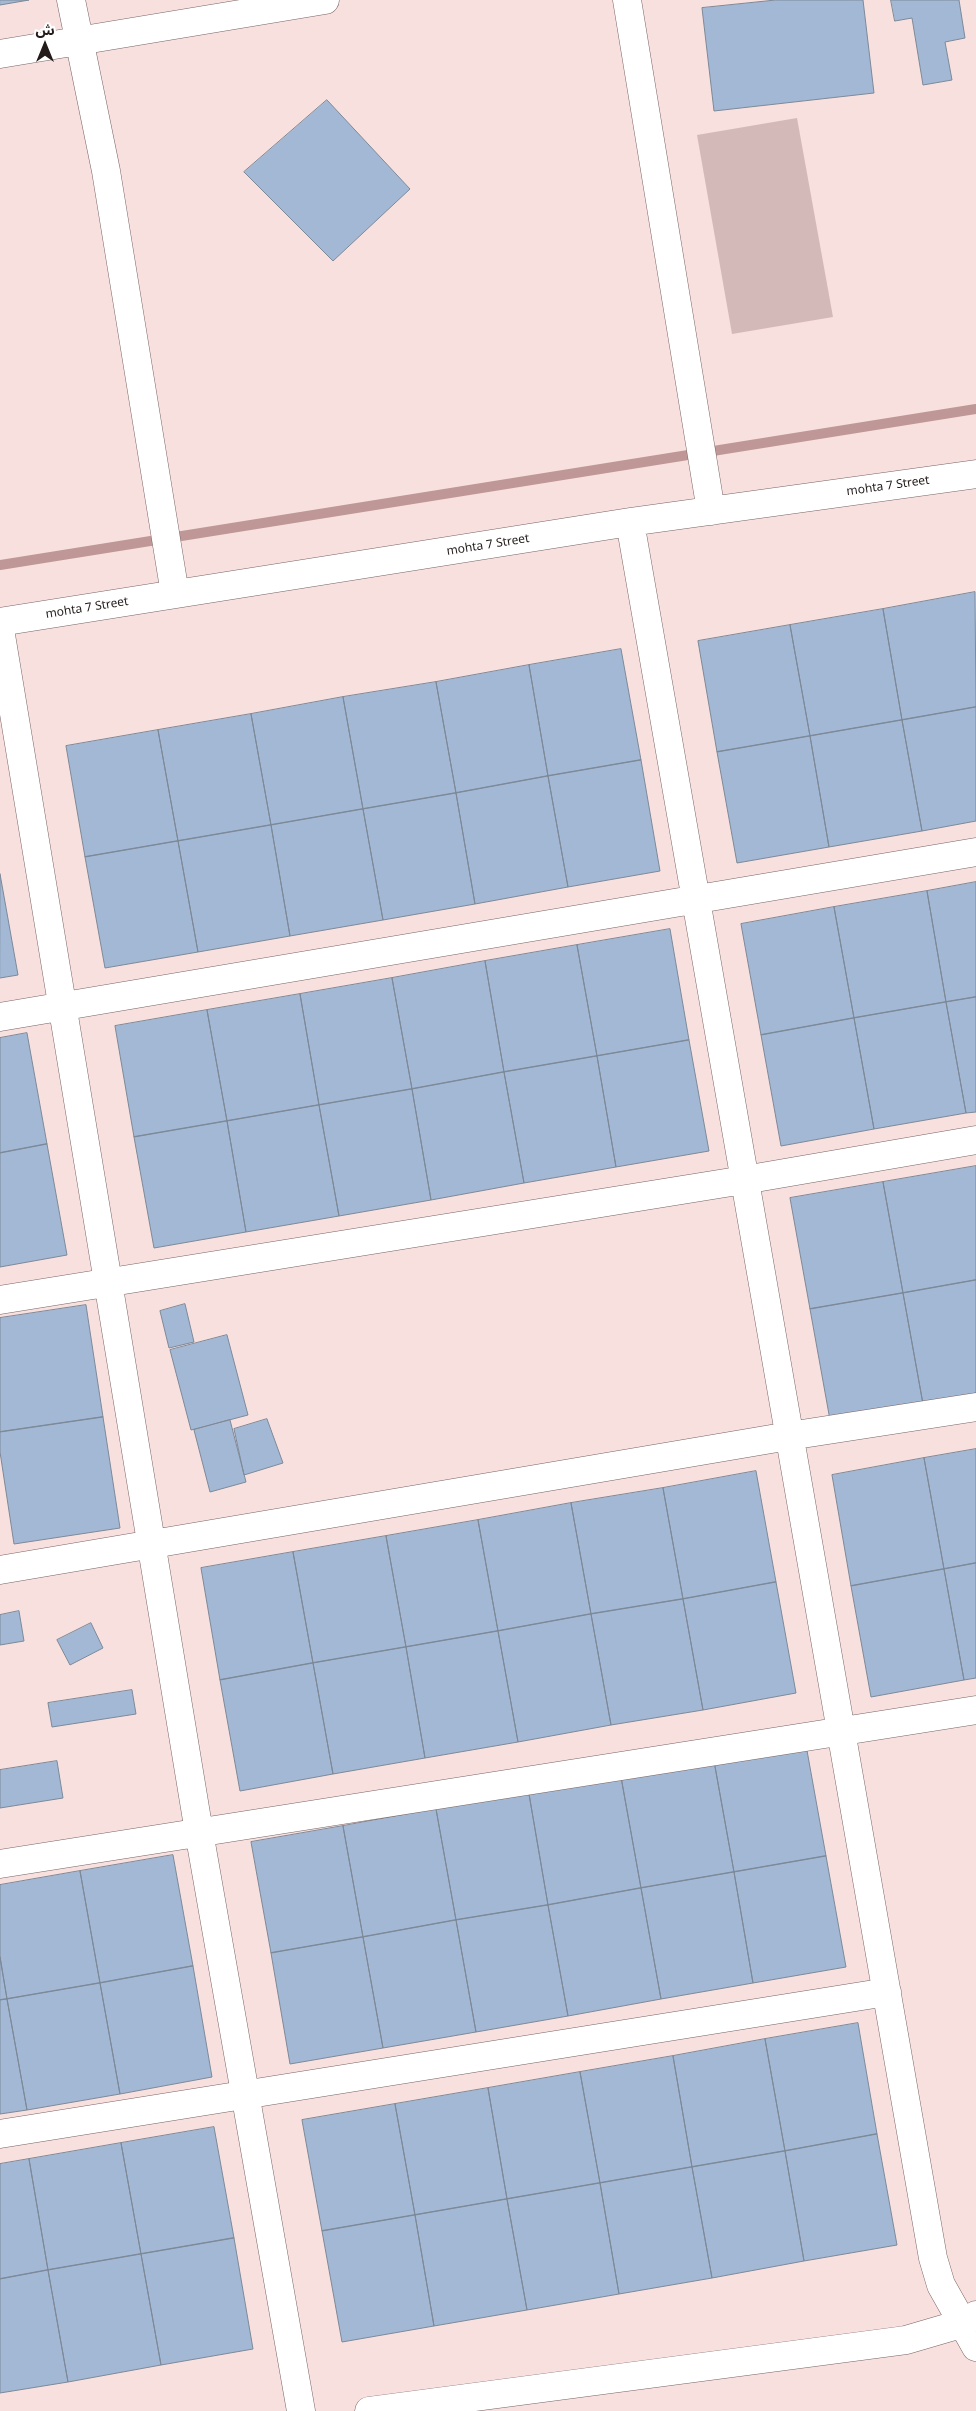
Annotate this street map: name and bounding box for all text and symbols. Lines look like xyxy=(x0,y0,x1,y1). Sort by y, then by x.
north arrow xyxy=(20,20,70,70)
text: ش xyxy=(35,20,55,39)
street label: mohta 7 Street xyxy=(846,473,930,499)
street label: mohta 7 Street xyxy=(446,531,530,559)
street label: mohta 7 Street xyxy=(45,594,129,622)

